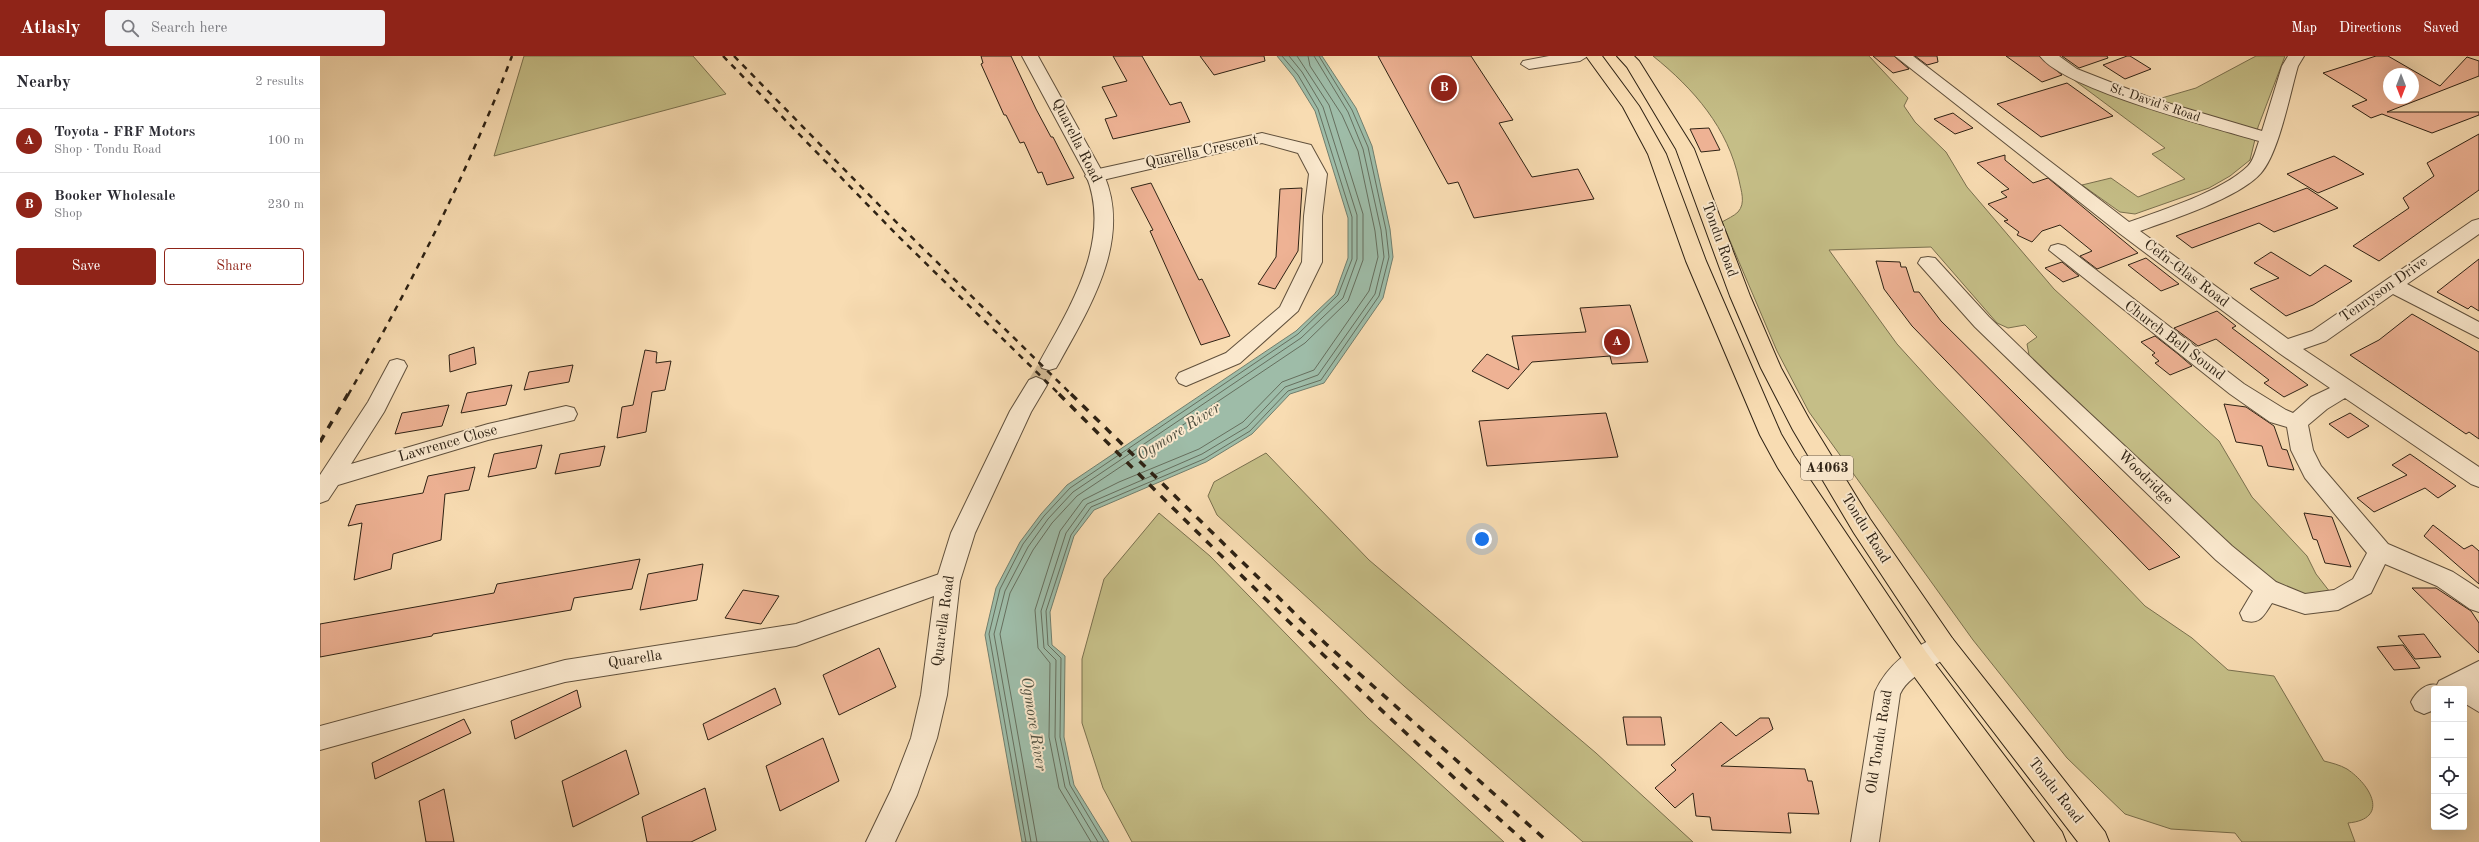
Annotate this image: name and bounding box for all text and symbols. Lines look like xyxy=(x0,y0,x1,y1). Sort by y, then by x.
search box xyxy=(105,10,385,46)
icon: search xyxy=(119,17,141,39)
text: Atlasly xyxy=(20,19,81,38)
text: Search here xyxy=(151,21,228,36)
text: Map xyxy=(2291,21,2317,35)
text: Directions xyxy=(2339,21,2401,35)
text: Saved xyxy=(2423,21,2459,35)
north arrow xyxy=(2383,68,2419,104)
pin: B xyxy=(1431,73,1457,103)
text: Nearby xyxy=(16,74,71,91)
text: 2 results xyxy=(255,75,304,88)
street label: St. David's Road xyxy=(2108,81,2202,125)
street label: Quarella Road xyxy=(1048,97,1104,186)
text: Toyota - FRF Motors xyxy=(54,125,195,140)
street label: Quarella Crescent xyxy=(1144,133,1260,171)
text: A xyxy=(24,134,34,147)
text: 100 m xyxy=(267,134,304,147)
text: Shop · Tondu Road xyxy=(54,143,161,156)
text: Booker Wholesale xyxy=(54,189,176,204)
text: B xyxy=(24,198,34,211)
text: 230 m xyxy=(267,198,304,211)
street label: Tondu Road xyxy=(1698,200,1740,280)
text: Shop xyxy=(54,207,82,220)
street label: Cefn-Glas Road xyxy=(2141,237,2231,311)
button: Save xyxy=(16,248,156,285)
button: Share xyxy=(164,248,304,285)
street label: Tennyson Drive xyxy=(2337,254,2431,326)
street label: Church Bell Sound xyxy=(2121,298,2227,384)
pin: A xyxy=(1604,327,1630,357)
water label: Ogmore River xyxy=(1134,399,1225,464)
street label: Lawrence Close xyxy=(397,423,499,465)
street label: Woodridge xyxy=(2114,448,2176,508)
road number: A4063 xyxy=(1801,456,1853,480)
street label: Tondu Road xyxy=(1838,492,1892,566)
your location xyxy=(1472,529,1492,549)
street label: Quarella Road xyxy=(930,574,958,668)
street label: Quarella xyxy=(607,648,664,672)
water label: Ogmore River xyxy=(1018,676,1049,773)
map controls xyxy=(2431,686,2467,830)
button: + xyxy=(2431,686,2467,722)
street label: Old Tondu Road xyxy=(1864,689,1896,795)
button: − xyxy=(2431,722,2467,758)
street label: Tondu Road xyxy=(2025,755,2085,827)
button: locate xyxy=(2431,758,2467,794)
button: layers xyxy=(2431,794,2467,830)

